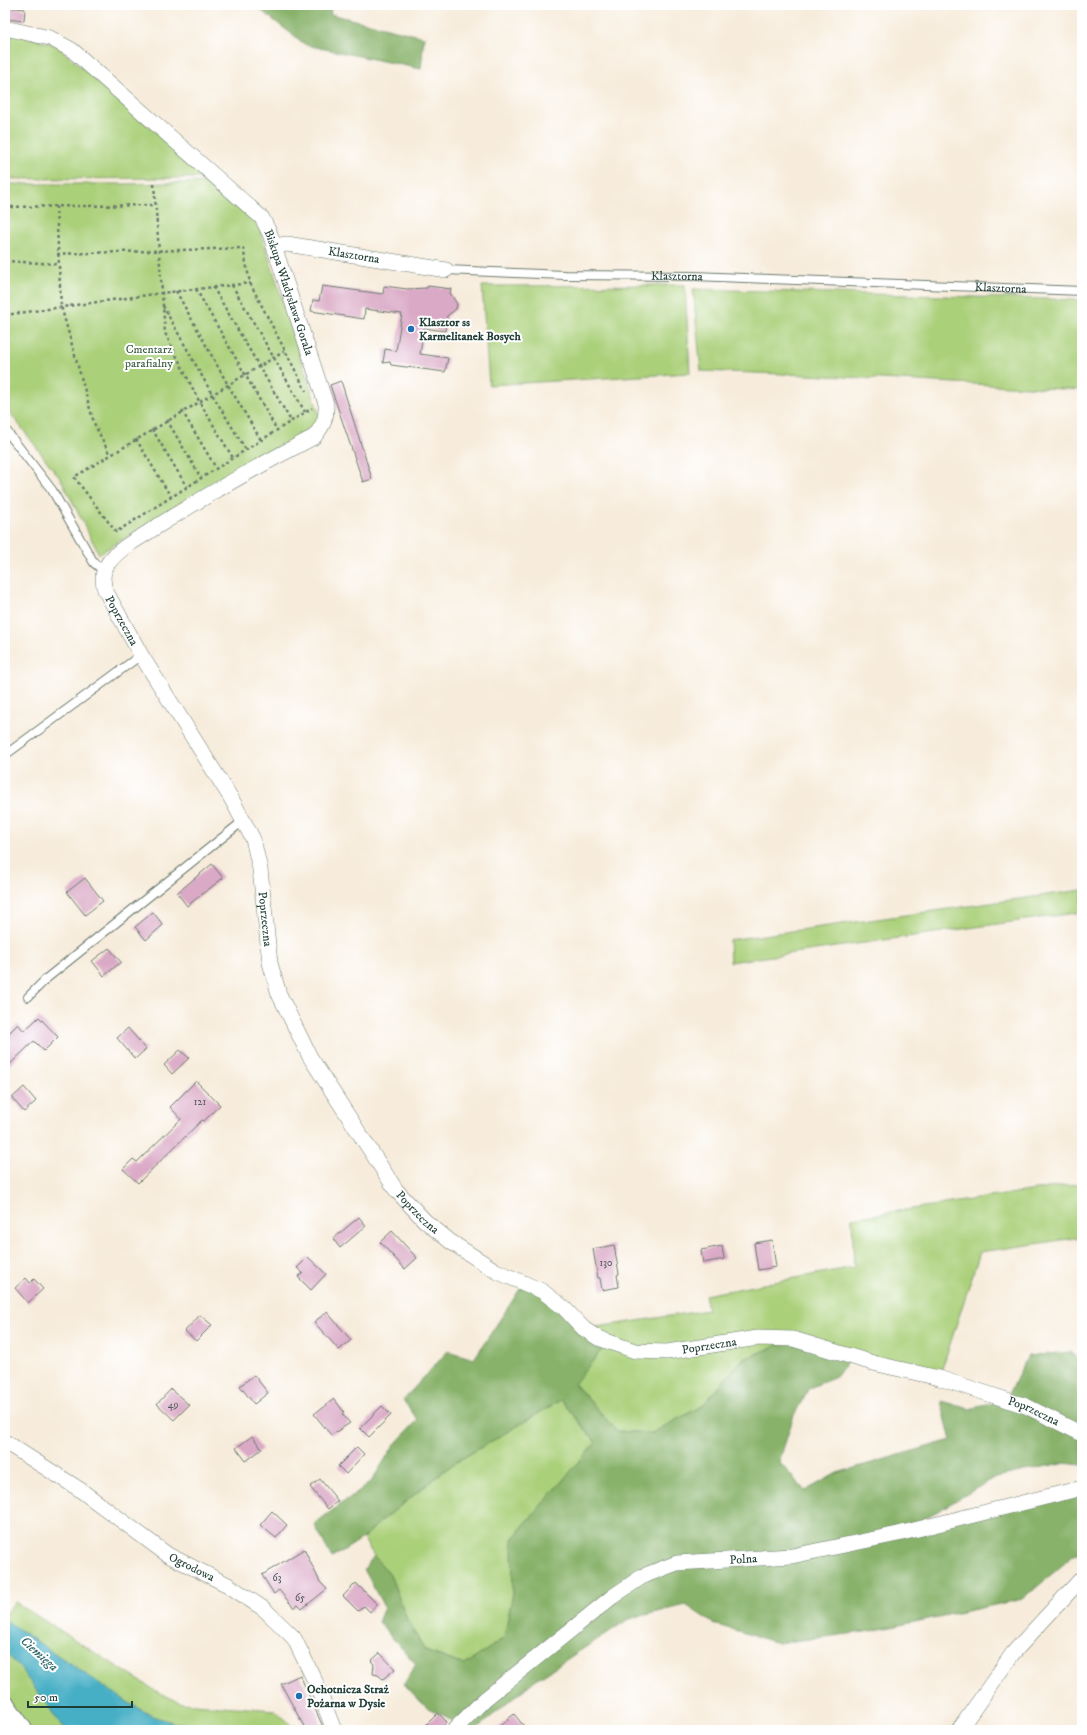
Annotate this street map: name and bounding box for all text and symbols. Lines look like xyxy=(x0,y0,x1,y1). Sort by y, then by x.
street label: Biskupa Władysława Gorala xyxy=(261,227,317,358)
street label: Klasztorna xyxy=(327,244,382,267)
street label: Klasztorna xyxy=(651,269,704,284)
street label: Klasztorna xyxy=(974,280,1028,297)
place label: Klasztor ss Karmelitanek Bosych xyxy=(419,315,521,344)
marker: Klasztor ss Karmelitanek Bosych xyxy=(406,324,416,334)
park label: Cmentarz parafialny xyxy=(124,342,173,371)
street label: Poprzeczna xyxy=(102,593,142,649)
street label: Poprzeczna xyxy=(254,891,275,948)
house number: 121 xyxy=(194,1096,206,1108)
street label: Poprzeczna xyxy=(392,1188,442,1238)
house number: 130 xyxy=(600,1257,612,1269)
street label: Poprzeczna xyxy=(681,1334,738,1358)
street label: Poprzeczna xyxy=(1006,1394,1063,1430)
house number: 49 xyxy=(168,1399,178,1411)
street label: Ogrodowa xyxy=(166,1550,218,1585)
street label: Polna xyxy=(729,1551,758,1568)
house number: 63 xyxy=(273,1572,282,1584)
house number: 65 xyxy=(295,1592,305,1604)
water label: Ciemięga xyxy=(17,1633,62,1675)
place label: Ochotnicza Straż Pożarna w Dysie xyxy=(307,1682,390,1711)
scale bar xyxy=(28,1683,132,1709)
text: 50 m xyxy=(34,1690,58,1705)
marker: Ochotnicza Straż Pożarna w Dysie xyxy=(294,1691,304,1701)

